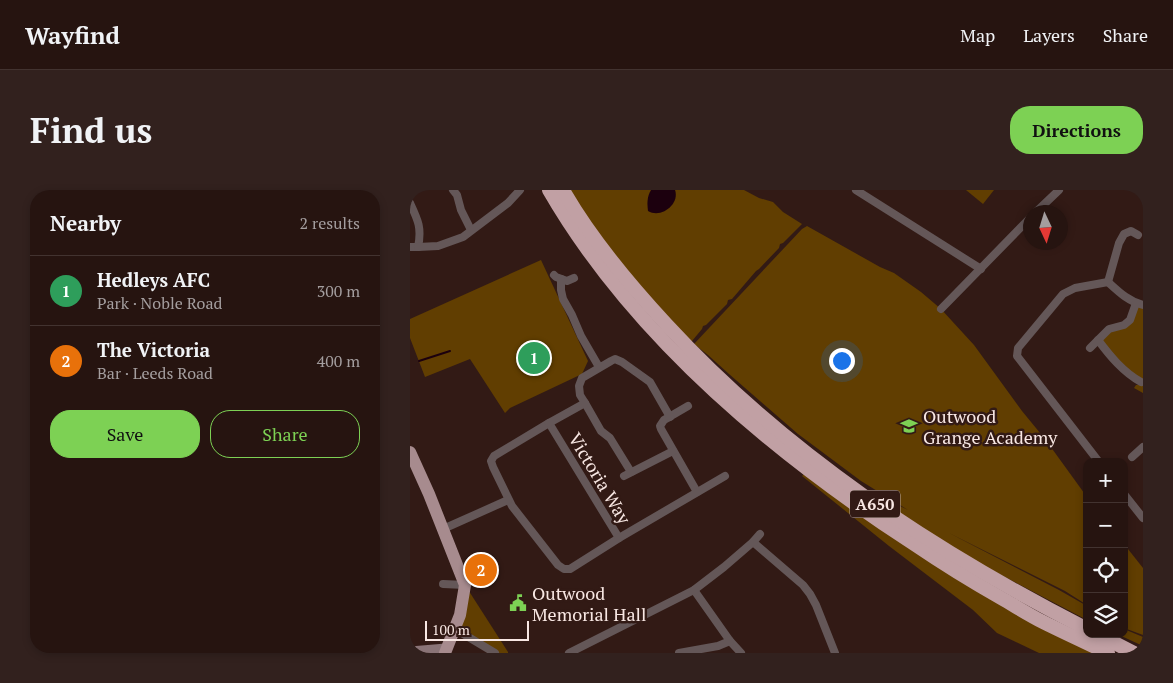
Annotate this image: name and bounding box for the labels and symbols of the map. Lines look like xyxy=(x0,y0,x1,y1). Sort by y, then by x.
north arrow xyxy=(1023,205,1068,250)
pin: 1 xyxy=(518,339,550,377)
your location xyxy=(829,348,855,374)
place label: Outwood Grange Academy xyxy=(923,404,1058,449)
school or university icon: Outwood Grange Academy xyxy=(899,416,919,436)
street label: Victoria Way xyxy=(563,428,637,529)
road number: A650 xyxy=(850,490,900,518)
pin: 2 xyxy=(465,551,497,589)
place label: Outwood Memorial Hall xyxy=(532,581,646,626)
public building icon: Outwood Memorial Hall xyxy=(508,593,528,613)
scale bar xyxy=(425,618,529,641)

